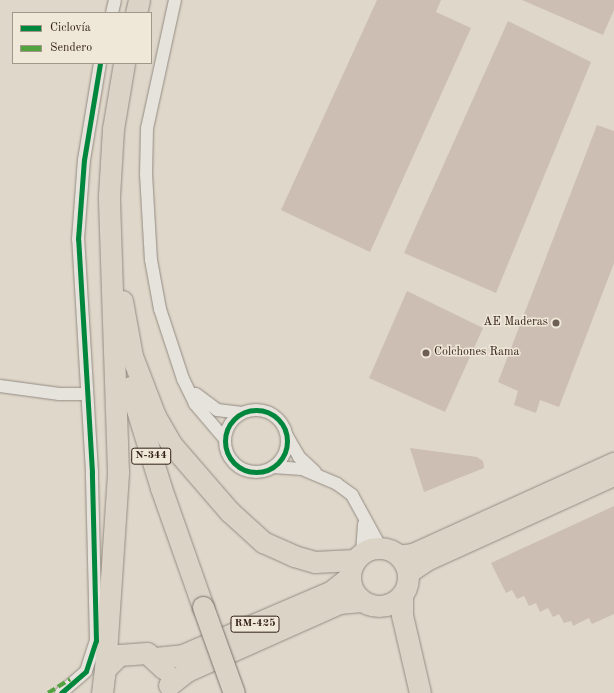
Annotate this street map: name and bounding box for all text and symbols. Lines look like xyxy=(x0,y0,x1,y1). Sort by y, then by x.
legend xyxy=(12,12,152,64)
text: Ciclovía xyxy=(50,22,91,34)
text: Sendero xyxy=(50,42,92,54)
place label: AE Maderas xyxy=(483,316,548,330)
marker: AE Maderas xyxy=(551,318,561,328)
place label: Colchones Rama xyxy=(434,346,519,360)
marker: Colchones Rama xyxy=(421,348,431,358)
road number: N-344 xyxy=(131,447,171,465)
road number: RM-425 xyxy=(230,615,280,633)

